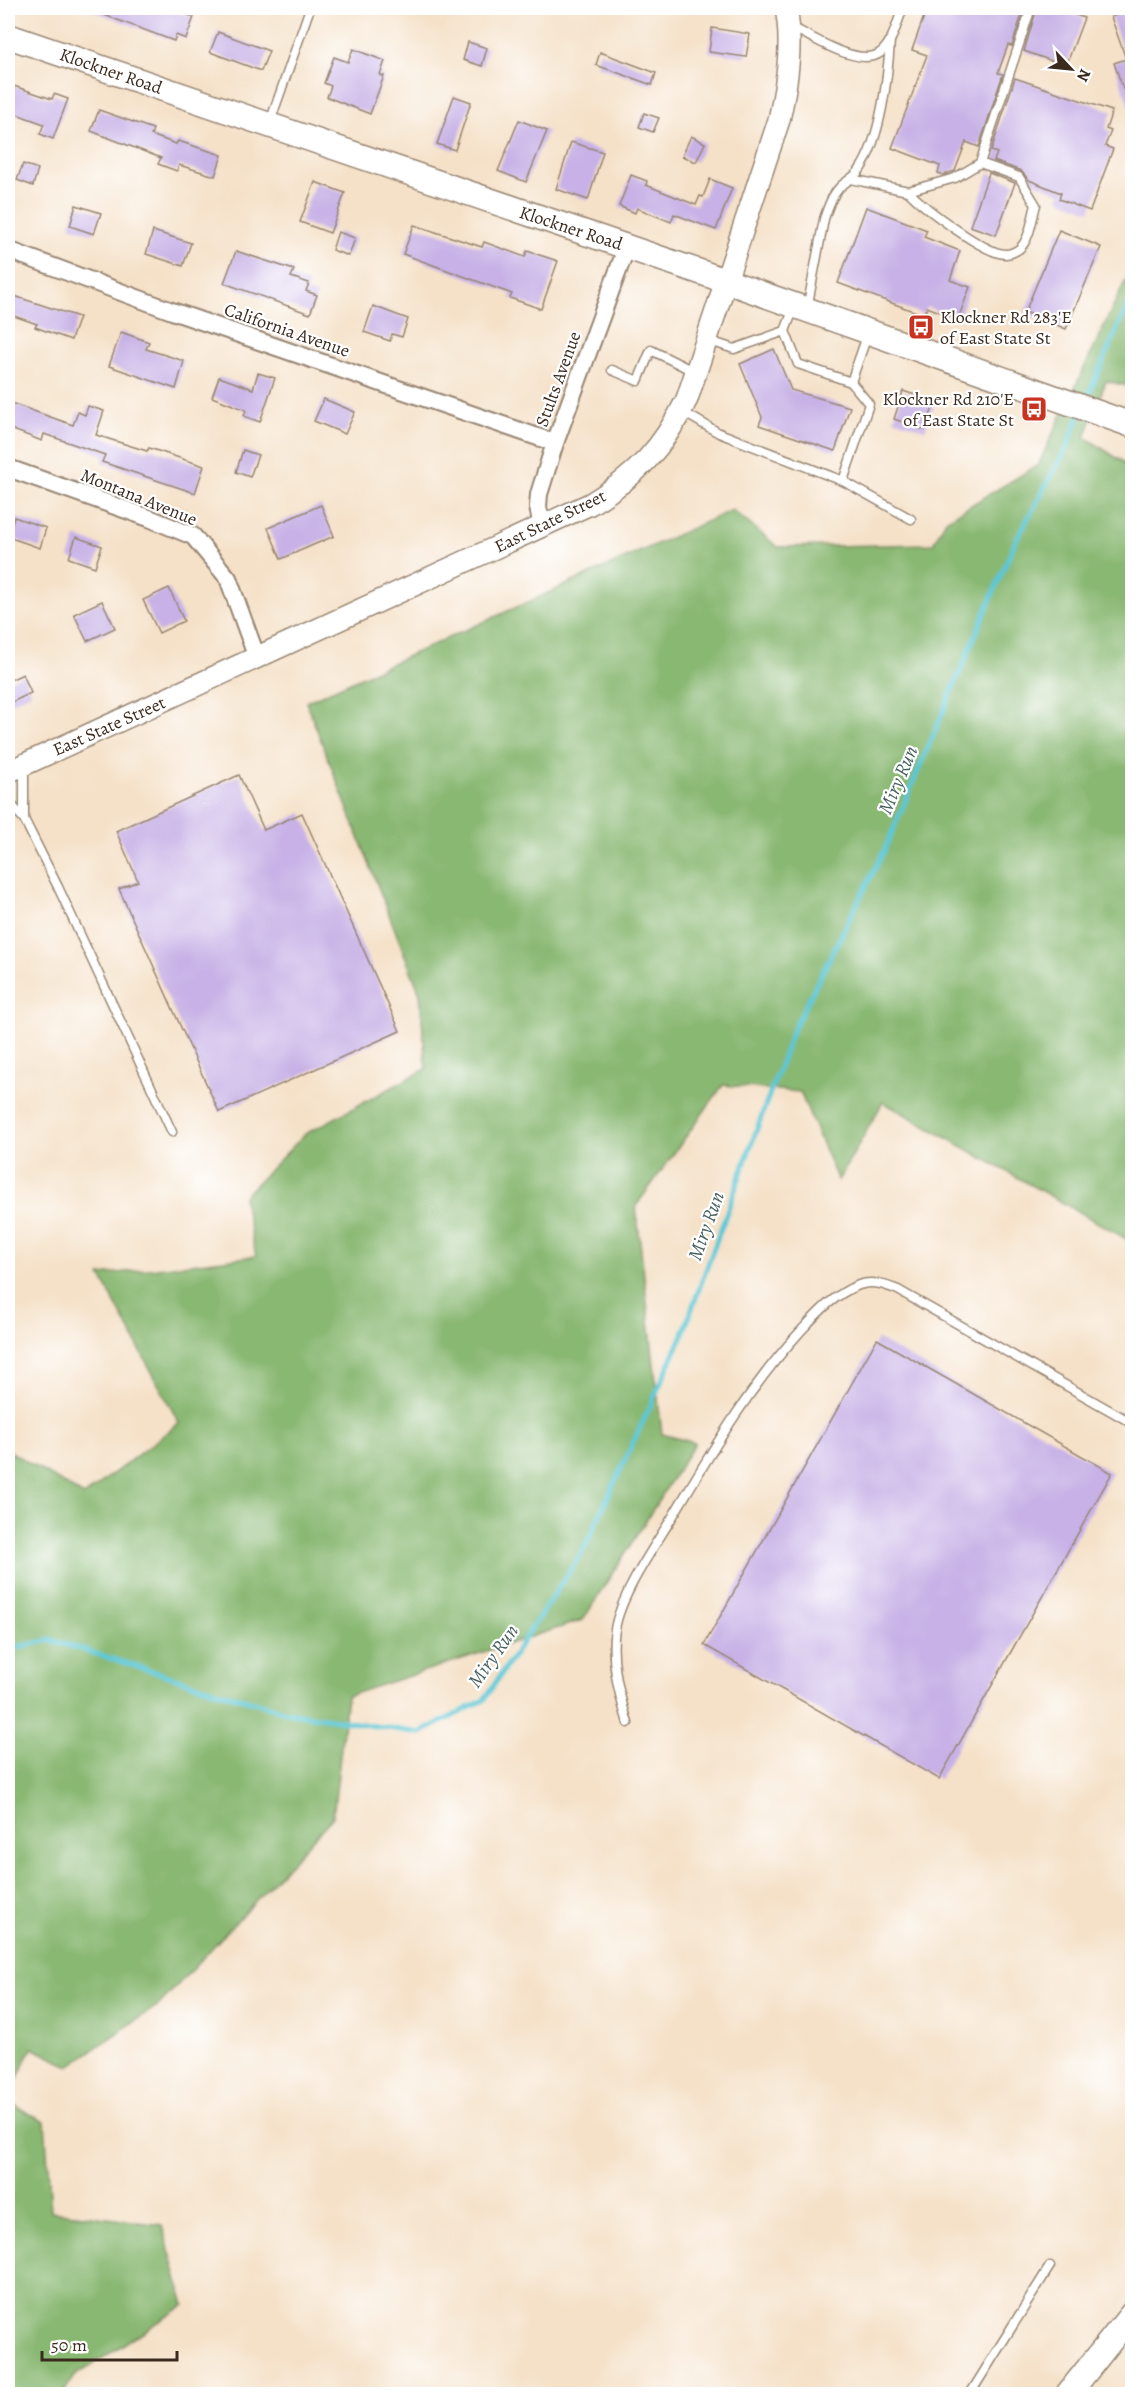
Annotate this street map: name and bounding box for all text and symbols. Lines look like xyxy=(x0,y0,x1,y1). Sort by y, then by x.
north arrow xyxy=(1041,39,1101,99)
street label: Klockner Road xyxy=(56,42,166,100)
text: N xyxy=(1071,65,1096,86)
street label: Klockner Road xyxy=(516,200,626,256)
street label: California Avenue xyxy=(221,297,353,363)
place label: Klockner Rd 283'E of East State St xyxy=(940,305,1072,350)
bus stop icon: Klockner Rd 283'E of East State St xyxy=(906,312,936,342)
street label: Stults Avenue xyxy=(530,328,586,430)
place label: Klockner Rd 210'E of East State St xyxy=(883,387,1014,432)
bus stop icon: Klockner Rd 210'E of East State St xyxy=(1019,394,1049,424)
street label: Montana Avenue xyxy=(77,463,201,531)
street label: East State Street xyxy=(490,484,610,558)
street label: East State Street xyxy=(49,690,169,762)
water label: Miry Run xyxy=(872,742,924,818)
water label: Miry Run xyxy=(681,1188,731,1264)
water label: Miry Run xyxy=(461,1619,525,1693)
scale bar xyxy=(42,2324,177,2362)
text: 50 m xyxy=(51,2333,87,2357)

